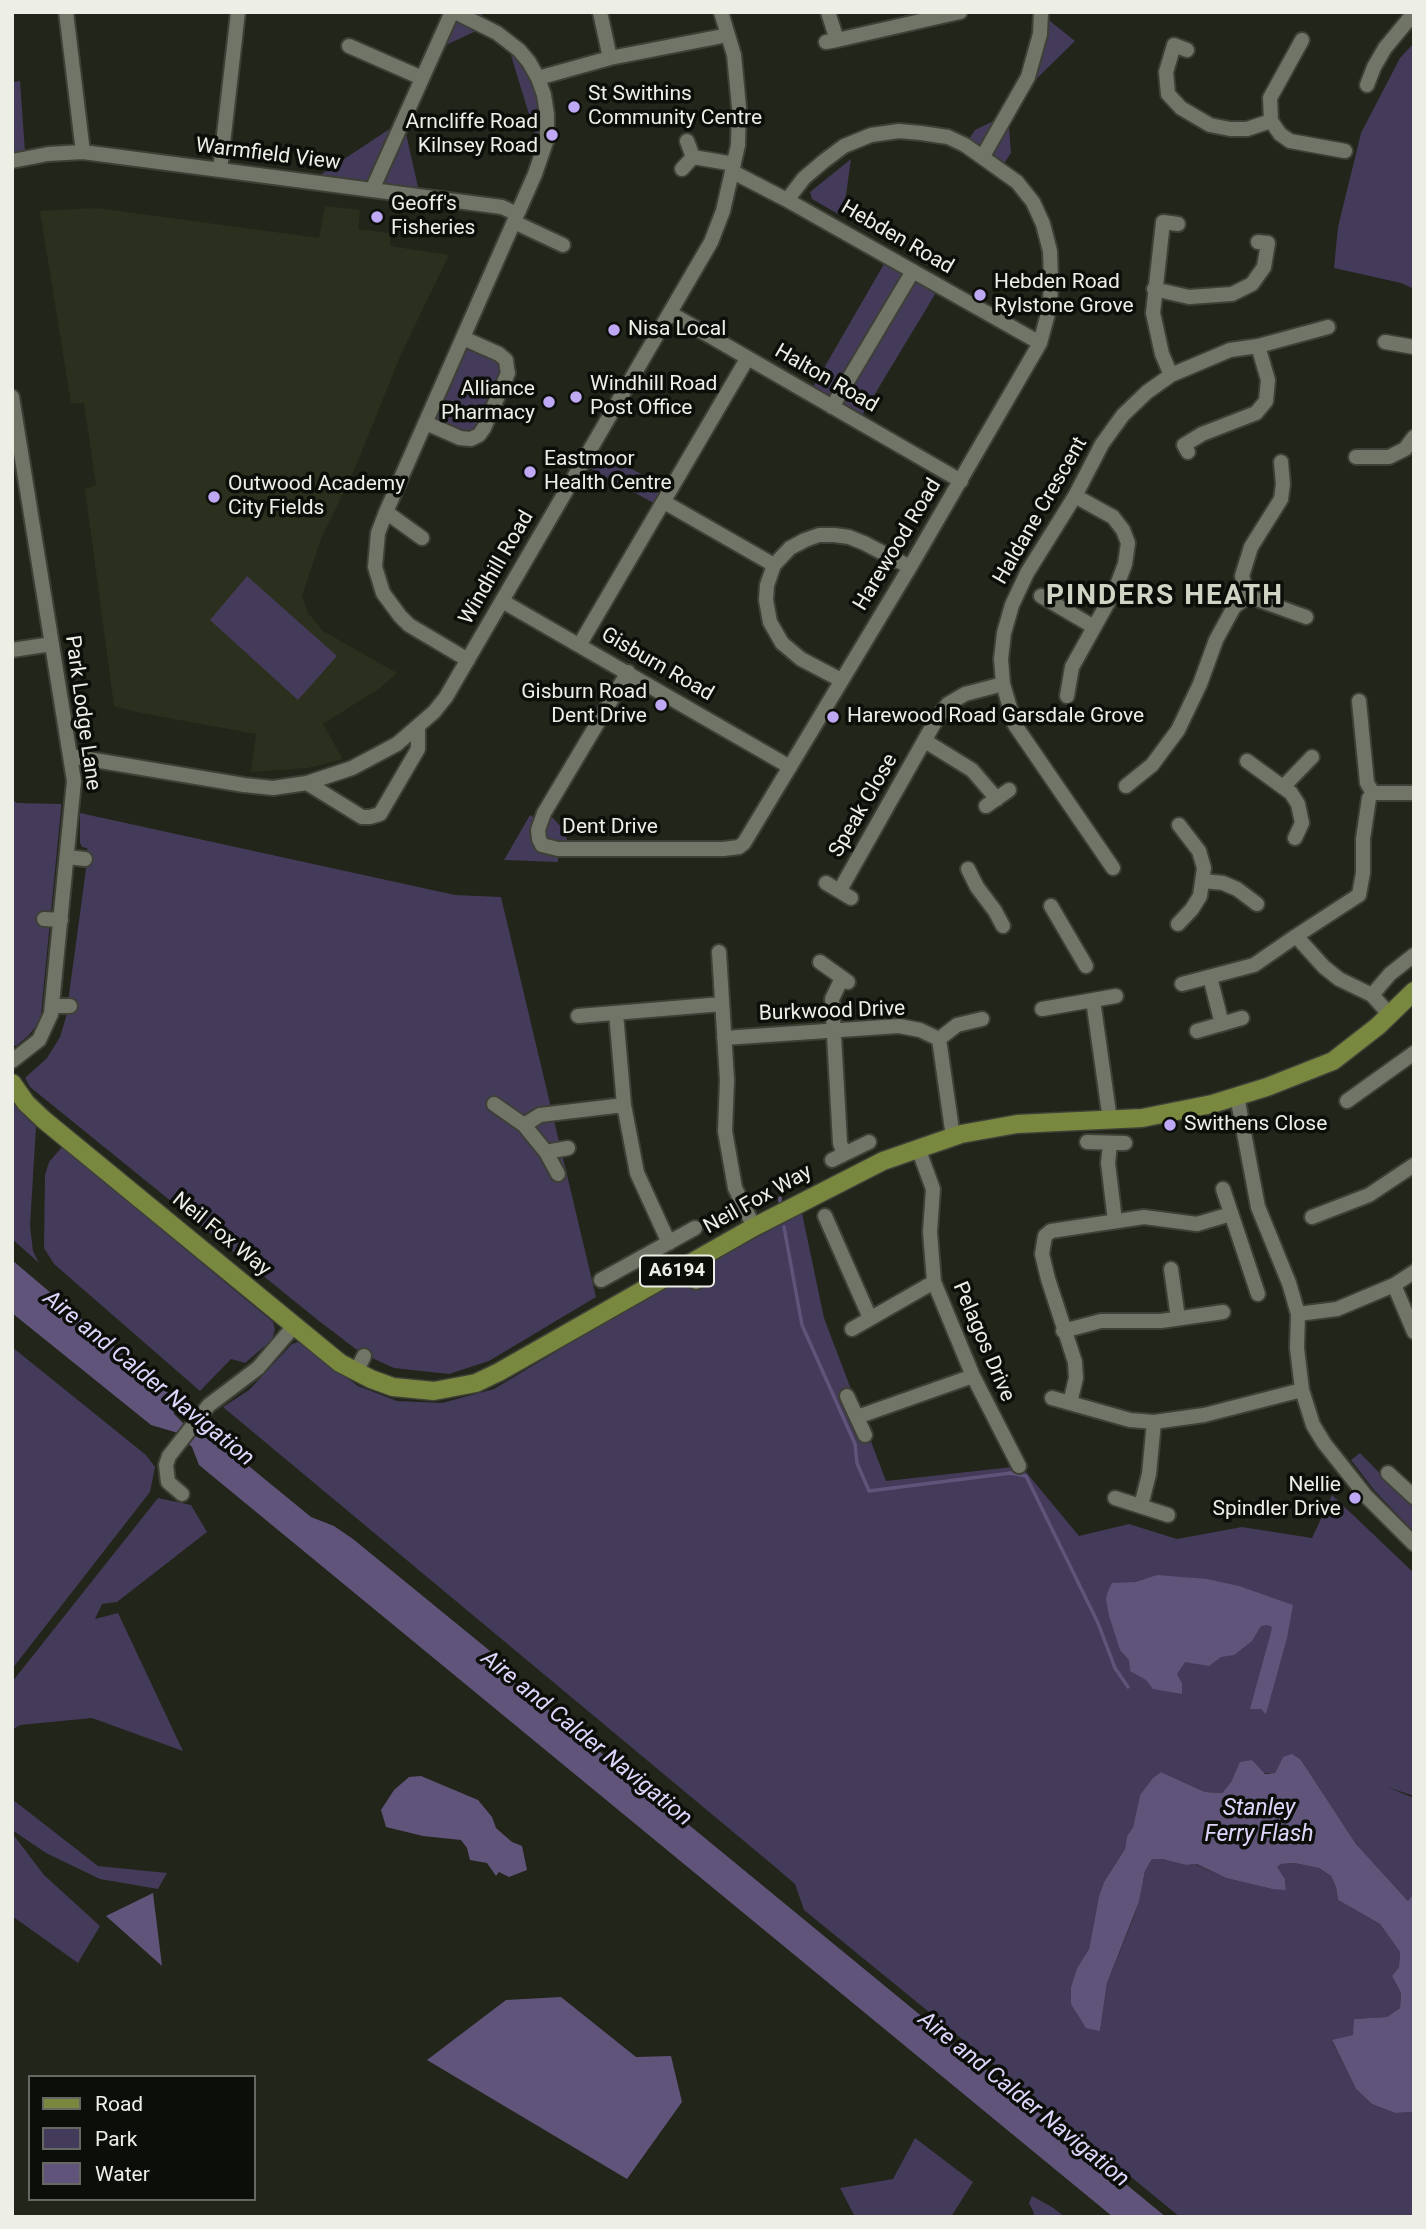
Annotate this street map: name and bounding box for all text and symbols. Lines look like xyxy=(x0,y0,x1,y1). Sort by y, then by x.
place label: St Swithins Community Centre xyxy=(588,82,762,132)
marker: St Swithins Community Centre xyxy=(566,99,582,115)
place label: Arncliffe Road Kilnsey Road xyxy=(405,110,538,160)
marker: Arncliffe Road Kilnsey Road xyxy=(544,127,560,143)
street label: Warmfield View xyxy=(194,134,342,176)
place label: Geoff's Fisheries xyxy=(391,192,475,242)
street label: Hebden Road xyxy=(836,196,958,280)
marker: Geoff's Fisheries xyxy=(369,209,385,225)
place label: Hebden Road Rylstone Grove xyxy=(994,270,1134,320)
marker: Hebden Road Rylstone Grove xyxy=(972,287,988,303)
place label: Nisa Local xyxy=(628,317,726,343)
marker: Nisa Local xyxy=(606,322,622,338)
street label: Halton Road xyxy=(770,339,882,419)
place label: Windhill Road Post Office xyxy=(590,372,717,422)
place label: Alliance Pharmacy xyxy=(441,377,535,427)
marker: Windhill Road Post Office xyxy=(568,389,584,405)
marker: Alliance Pharmacy xyxy=(541,394,557,410)
street label: Haldane Crescent xyxy=(989,433,1093,589)
place label: Eastmoor Health Centre xyxy=(544,447,672,497)
marker: Eastmoor Health Centre xyxy=(522,464,538,480)
place label: Outwood Academy City Fields xyxy=(228,472,405,522)
street label: Harewood Road xyxy=(849,474,947,616)
marker: Outwood Academy City Fields xyxy=(206,489,222,505)
street label: Windhill Road xyxy=(454,507,540,629)
district label: PINDERS HEATH xyxy=(1048,580,1282,614)
street label: Gisburn Road xyxy=(596,623,718,707)
street label: Park Lodge Lane xyxy=(59,634,105,792)
place label: Gisburn Road Dent Drive xyxy=(521,680,647,730)
marker: Gisburn Road Dent Drive xyxy=(653,697,669,713)
place label: Harewood Road Garsdale Grove xyxy=(847,704,1144,730)
marker: Harewood Road Garsdale Grove xyxy=(825,709,841,725)
street label: Speak Close xyxy=(824,750,904,862)
street label: Dent Drive xyxy=(562,815,658,841)
street label: Burkwood Drive xyxy=(758,997,906,1027)
place label: Swithens Close xyxy=(1184,1112,1327,1138)
marker: Swithens Close xyxy=(1162,1117,1178,1133)
street label: Neil Fox Way xyxy=(699,1160,817,1240)
street label: Neil Fox Way xyxy=(167,1188,275,1282)
road number: A6194 xyxy=(640,1256,714,1287)
street label: Pelagos Drive xyxy=(946,1278,1020,1406)
water label: Aire and Calder Navigation xyxy=(37,1285,259,1473)
place label: Nellie Spindler Drive xyxy=(1212,1473,1341,1523)
marker: Nellie Spindler Drive xyxy=(1347,1490,1363,1506)
water label: Aire and Calder Navigation xyxy=(475,1645,697,1833)
water label: Stanley Ferry Flash xyxy=(1204,1795,1314,1849)
water label: Aire and Calder Navigation xyxy=(912,2006,1134,2194)
legend xyxy=(28,2075,256,2201)
text: Road xyxy=(95,2092,143,2116)
text: Park xyxy=(95,2127,137,2151)
text: Water xyxy=(95,2162,150,2186)

